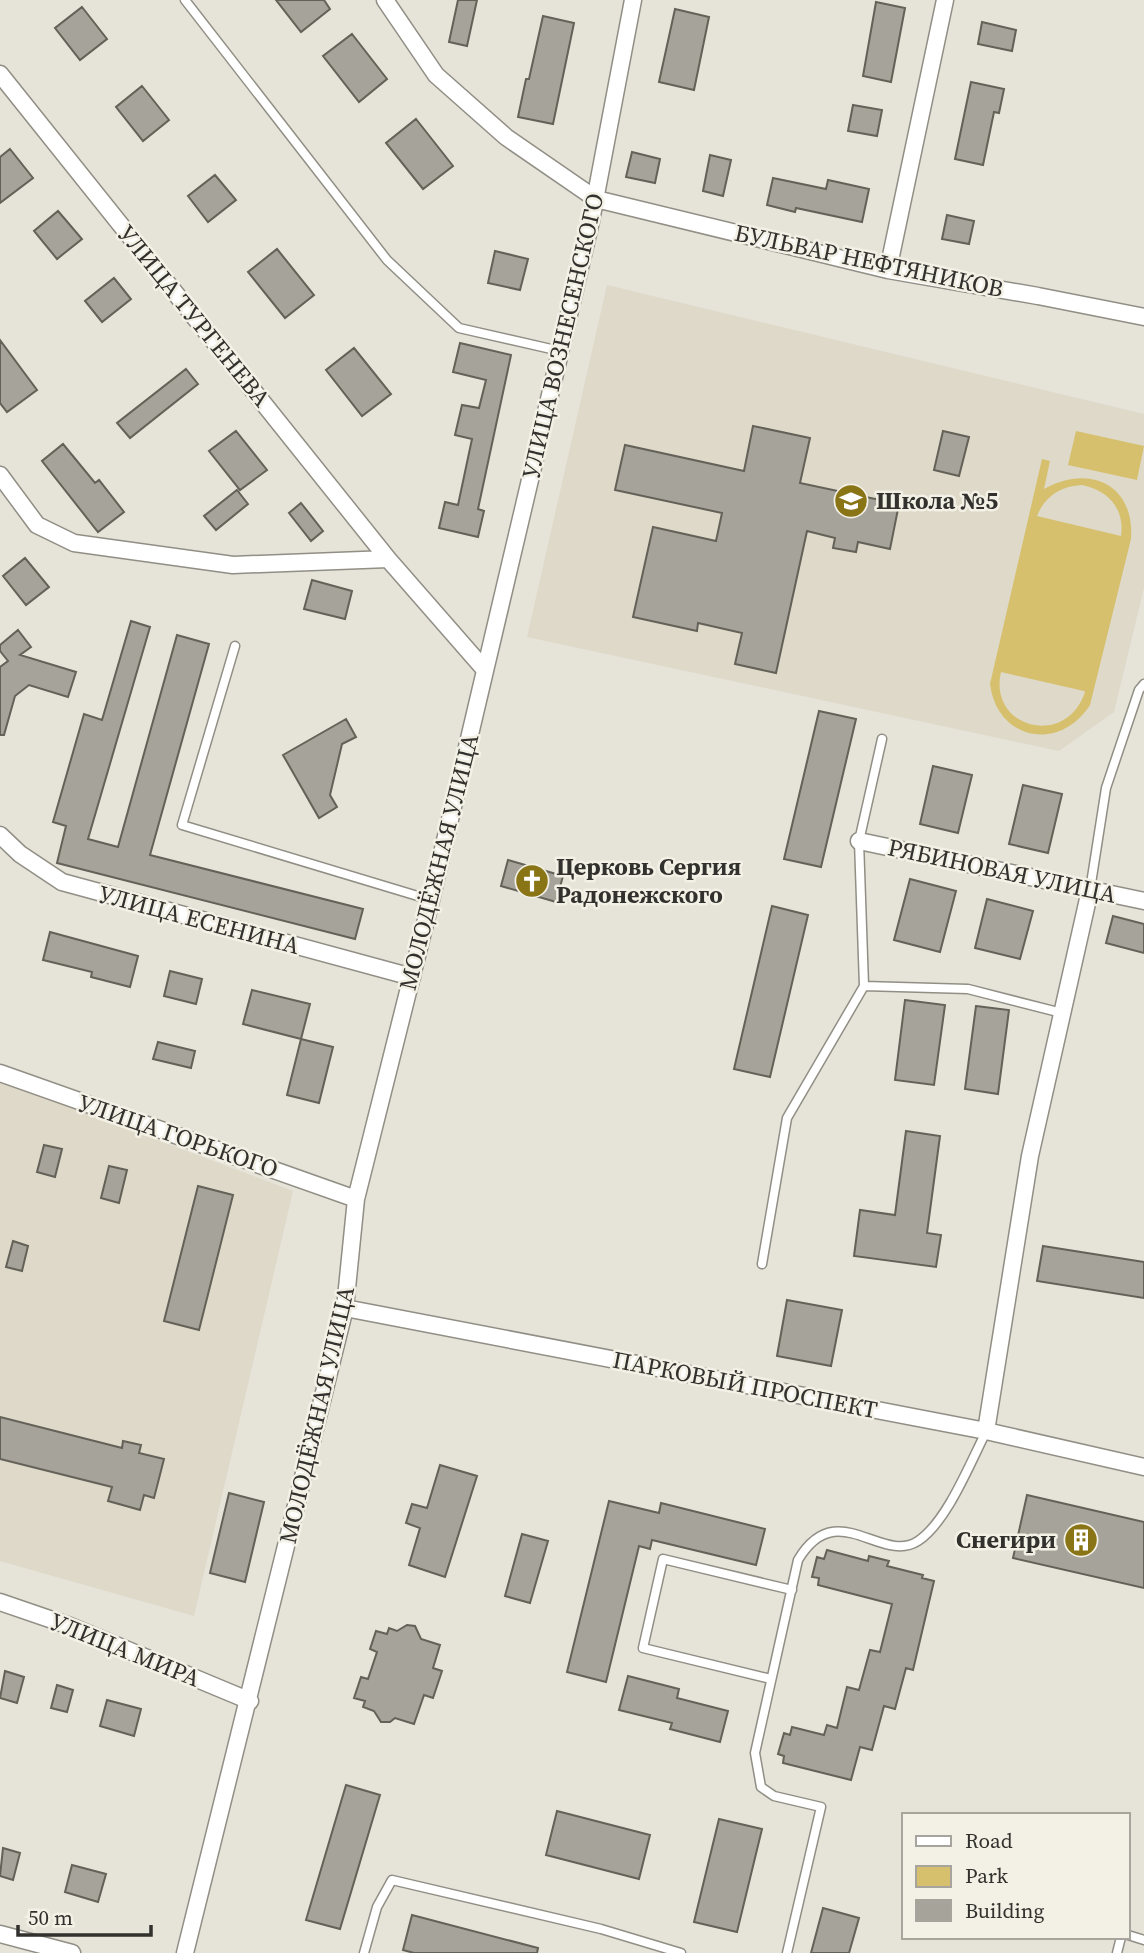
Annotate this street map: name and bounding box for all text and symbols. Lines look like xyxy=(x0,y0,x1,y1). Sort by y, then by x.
street label: УЛИЦА ВОЗНЕСЕНСКОГО xyxy=(514,190,611,482)
street label: БУЛЬВАР НЕФТЯНИКОВ xyxy=(732,216,1007,305)
street label: УЛИЦА ТУРГЕНЕВА xyxy=(111,218,278,414)
school or university icon: Школа №5 xyxy=(832,482,870,520)
place label: Школа №5 xyxy=(876,484,998,517)
street label: МОЛОДЁЖНАЯ УЛИЦА xyxy=(391,730,486,994)
street label: РЯБИНОВАЯ УЛИЦА xyxy=(885,830,1119,911)
place label: Церковь Сергия Радонежского xyxy=(556,850,742,911)
church icon: Церковь Сергия Радонежского xyxy=(513,862,551,900)
street label: УЛИЦА ЕСЕНИНА xyxy=(95,877,303,962)
street label: УЛИЦА ГОРЬКОГО xyxy=(74,1086,283,1185)
street label: МОЛОДЁЖНАЯ УЛИЦА xyxy=(271,1283,362,1547)
street label: ПАРКОВЫЙ ПРОСПЕКТ xyxy=(610,1343,881,1426)
building icon: Снегири xyxy=(1062,1521,1100,1559)
place label: Снегири xyxy=(956,1523,1056,1556)
street label: УЛИЦА МИРА xyxy=(45,1604,205,1695)
legend xyxy=(902,1813,1130,1939)
text: Road xyxy=(965,1826,1013,1855)
text: Park xyxy=(965,1861,1009,1890)
scale bar xyxy=(18,1894,150,1938)
text: Building xyxy=(965,1896,1044,1925)
text: 50 m xyxy=(28,1903,73,1932)

